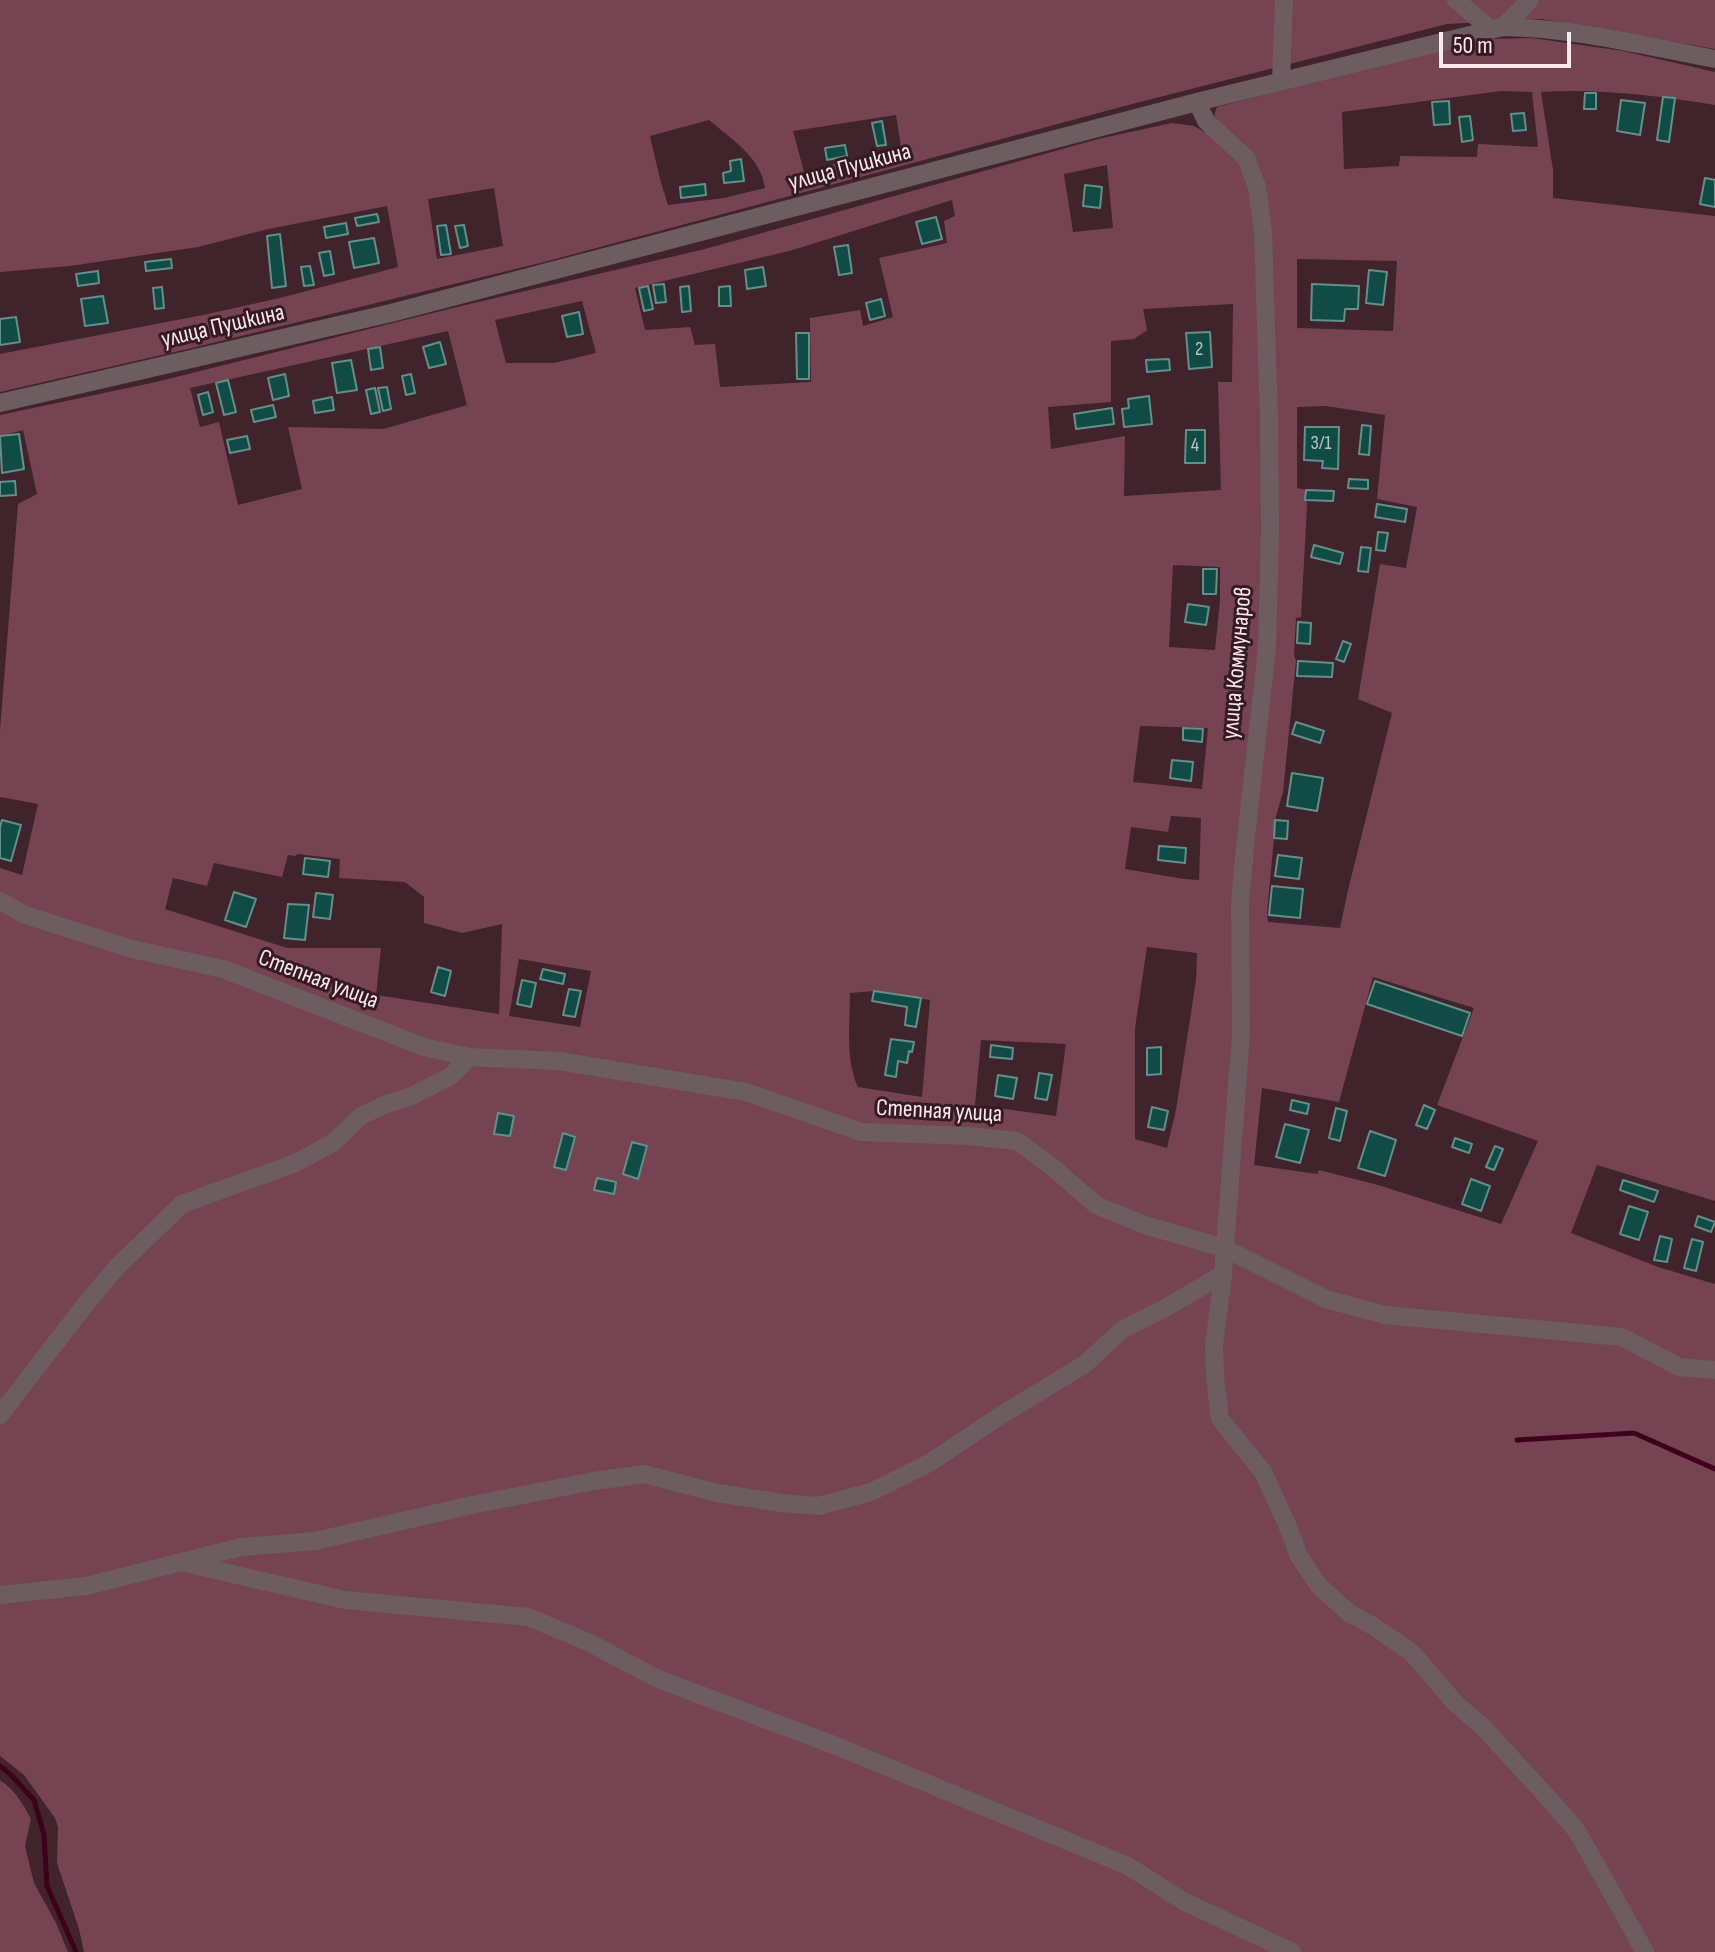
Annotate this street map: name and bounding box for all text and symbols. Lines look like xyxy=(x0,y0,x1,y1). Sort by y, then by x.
scale bar xyxy=(1443,16,1575,66)
text: 50 m xyxy=(1453,31,1493,60)
street label: улица Пушкина xyxy=(786,138,914,198)
street label: улица Пушкина xyxy=(159,299,287,355)
house number: 2 xyxy=(1195,338,1203,362)
house number: 3/1 xyxy=(1310,432,1332,456)
house number: 4 xyxy=(1191,434,1199,458)
street label: улица Коммунаров xyxy=(1217,586,1259,740)
street label: Степная улица xyxy=(254,944,382,1016)
street label: Степная улица xyxy=(875,1094,1003,1130)

